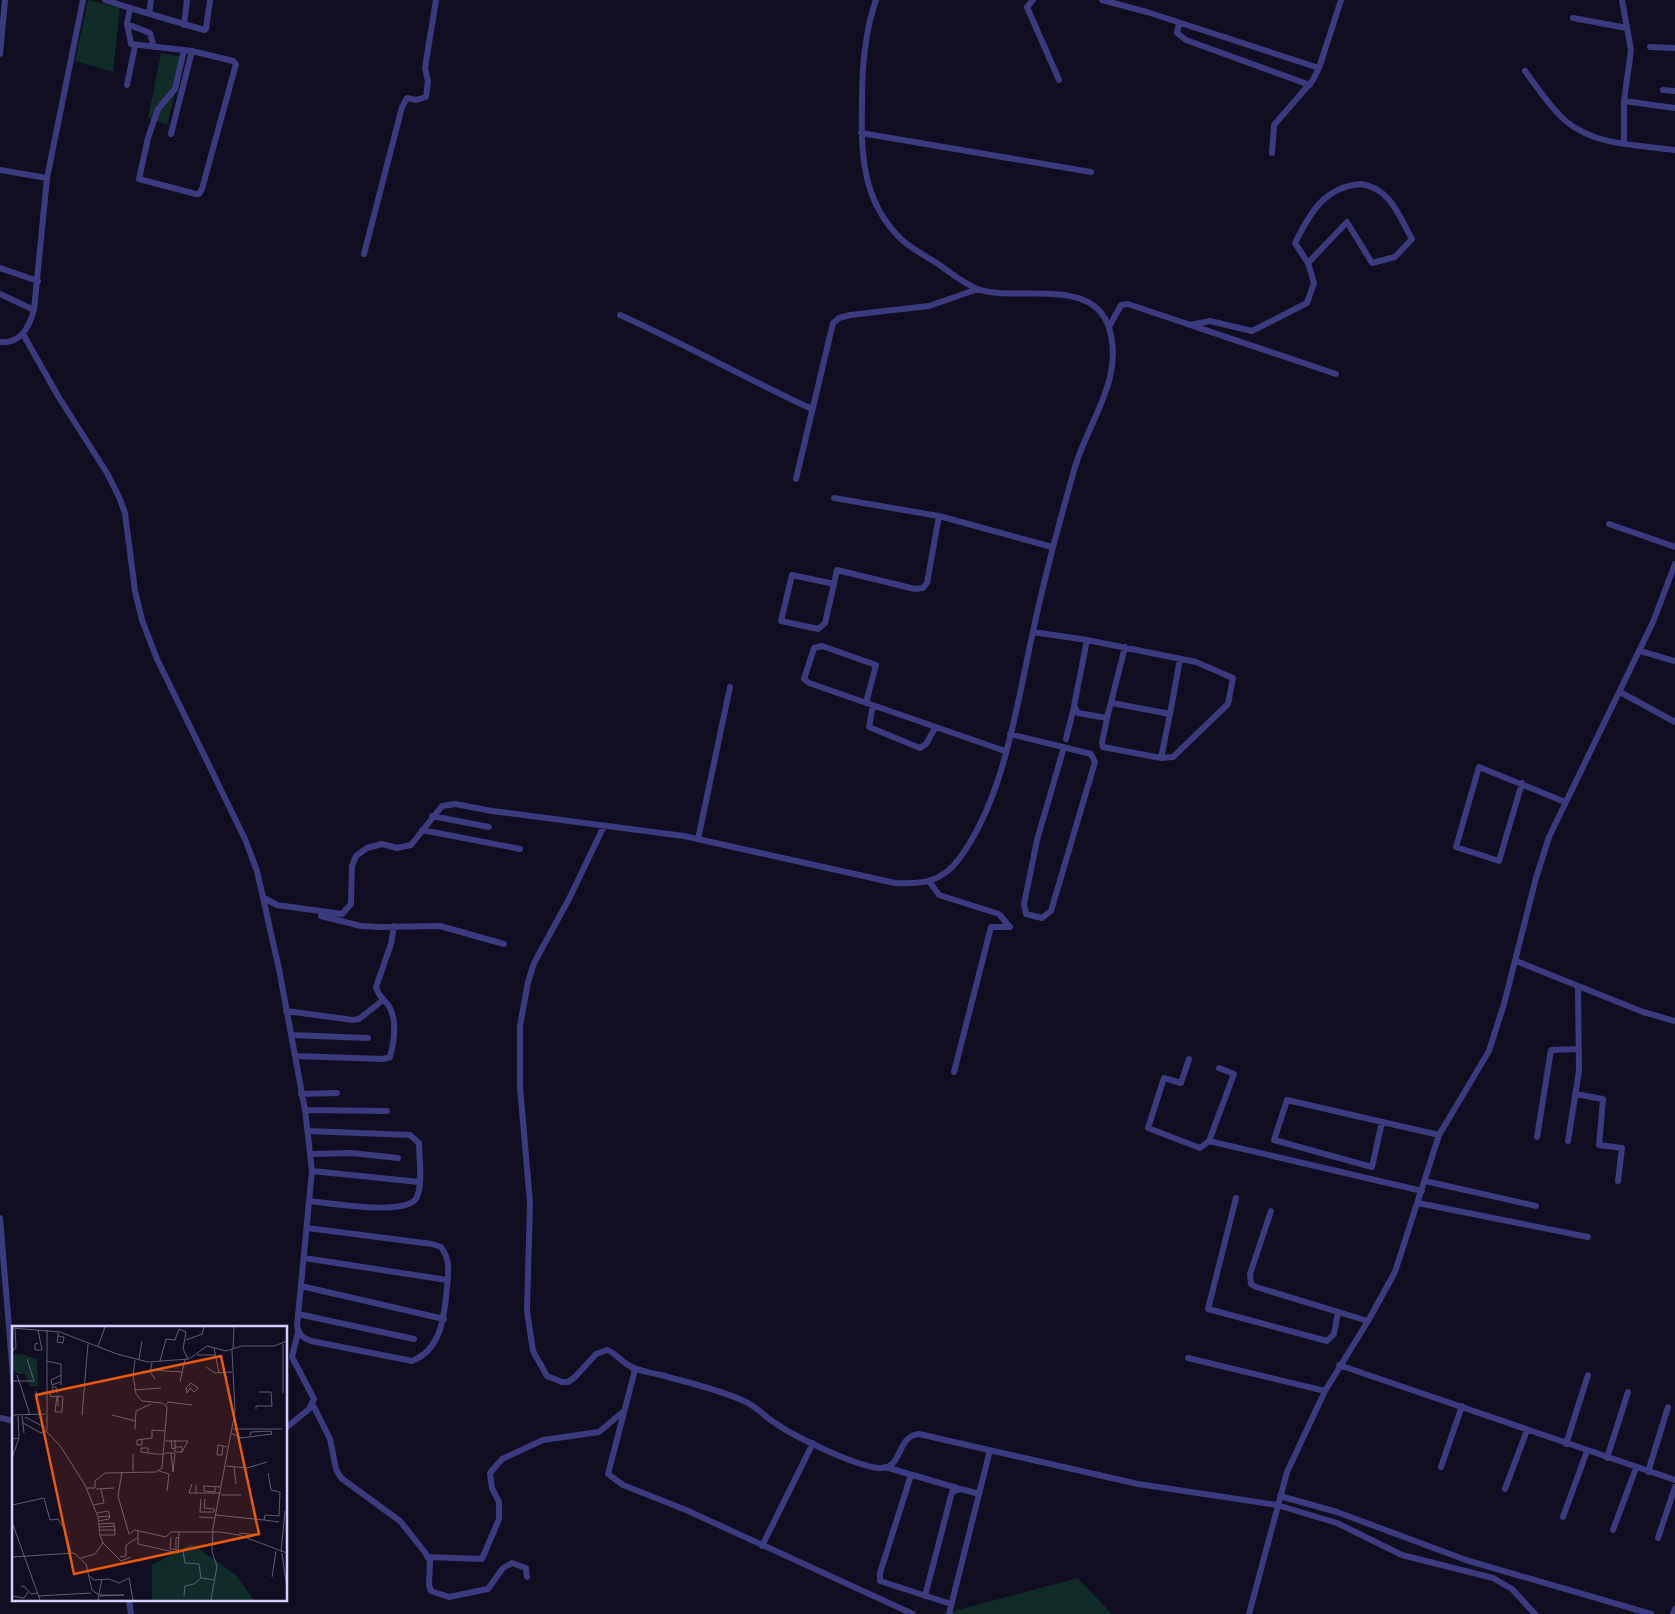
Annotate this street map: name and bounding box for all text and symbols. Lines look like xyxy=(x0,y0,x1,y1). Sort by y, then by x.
inset map xyxy=(12,1326,288,1602)

